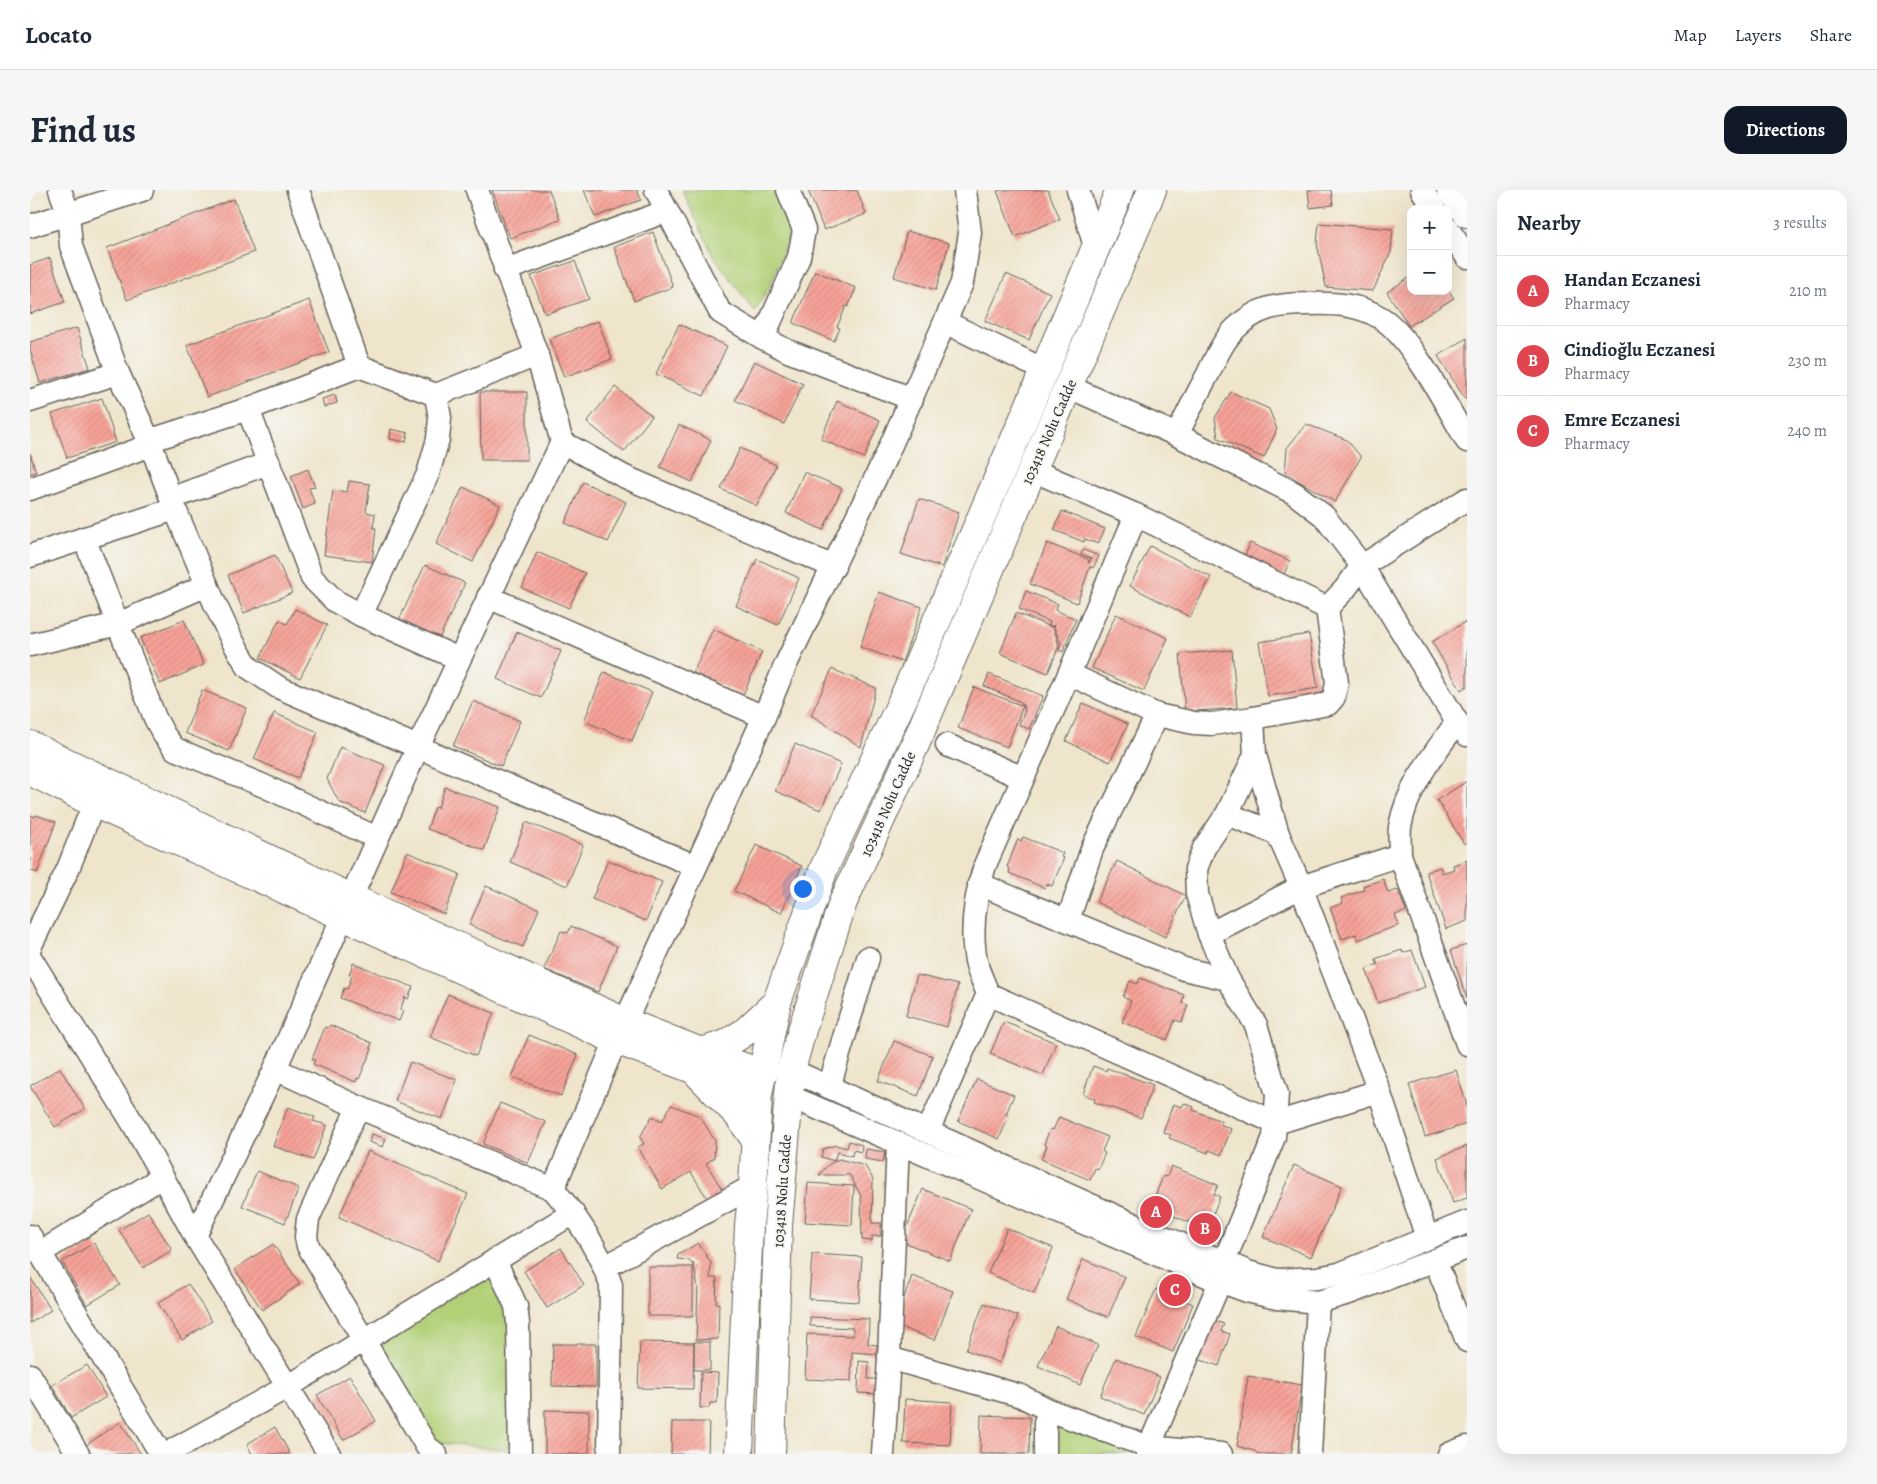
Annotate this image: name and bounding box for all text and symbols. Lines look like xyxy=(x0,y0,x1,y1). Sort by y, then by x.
text: Locato xyxy=(25,19,92,51)
text: Map xyxy=(1674,23,1707,47)
text: Layers xyxy=(1735,23,1782,47)
text: Share xyxy=(1810,23,1852,47)
text: Find us xyxy=(30,106,136,154)
button: Directions xyxy=(1724,106,1847,154)
map controls xyxy=(1407,205,1452,295)
button: + xyxy=(1407,205,1452,250)
text: Nearby xyxy=(1517,209,1580,237)
text: 3 results xyxy=(1773,212,1827,234)
button: − xyxy=(1407,250,1452,295)
text: Handan Eczanesi xyxy=(1564,267,1701,293)
text: A xyxy=(1528,280,1538,302)
text: 210 m xyxy=(1789,280,1827,302)
text: Pharmacy xyxy=(1564,293,1630,315)
text: Cindioğlu Eczanesi xyxy=(1564,337,1715,363)
text: B xyxy=(1528,350,1538,372)
text: 230 m xyxy=(1788,350,1827,372)
text: Pharmacy xyxy=(1564,363,1630,385)
street label: 103418 Nolu Cadde xyxy=(1017,376,1081,488)
text: Emre Eczanesi xyxy=(1564,407,1680,433)
text: C xyxy=(1528,420,1538,442)
text: 240 m xyxy=(1787,420,1827,442)
text: Pharmacy xyxy=(1564,433,1630,455)
street label: 103418 Nolu Cadde xyxy=(856,748,920,860)
your location xyxy=(790,876,816,902)
street label: 103418 Nolu Cadde xyxy=(768,1133,796,1248)
pin: A xyxy=(1140,1193,1172,1231)
pin: B xyxy=(1189,1210,1221,1248)
pin: C xyxy=(1159,1271,1191,1309)

